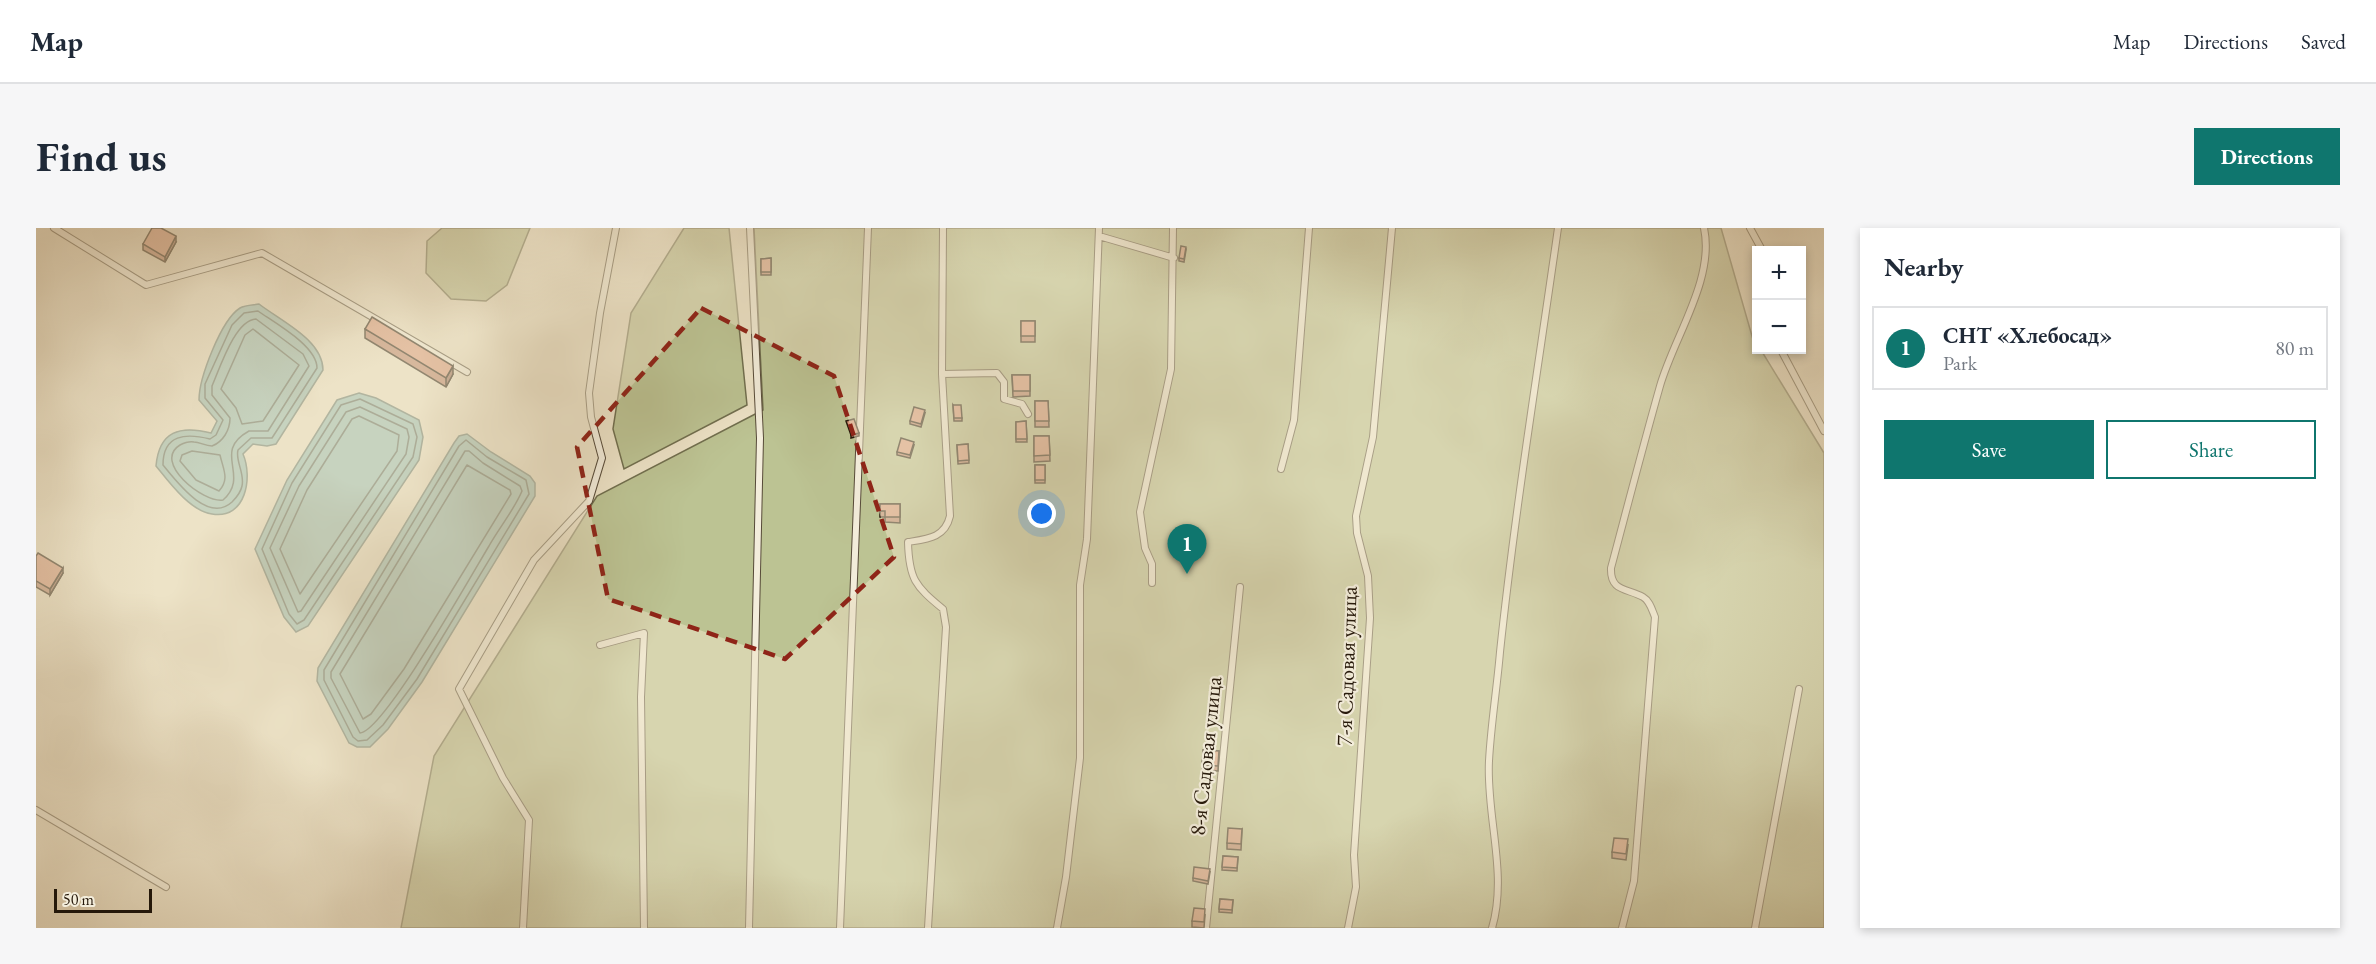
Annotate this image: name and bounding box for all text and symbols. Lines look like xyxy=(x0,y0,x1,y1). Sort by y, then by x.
text: Map xyxy=(30,23,83,59)
text: Map xyxy=(2113,28,2150,55)
text: Directions xyxy=(2183,28,2268,55)
text: Saved xyxy=(2301,28,2346,55)
button: Directions xyxy=(2194,128,2340,185)
text: Find us xyxy=(36,129,167,184)
map controls xyxy=(1752,246,1806,354)
button: + xyxy=(1752,246,1806,300)
text: Nearby xyxy=(1884,250,1964,284)
button: − xyxy=(1752,300,1806,354)
text: СНТ «Хлебосад» xyxy=(1943,321,2112,350)
text: 1 xyxy=(1900,335,1911,361)
text: 80 m xyxy=(2275,335,2314,361)
text: Park xyxy=(1943,350,1977,376)
button: Save xyxy=(1884,420,2094,479)
button: Share xyxy=(2106,420,2316,479)
your location xyxy=(1027,499,1056,528)
pin: 1 xyxy=(1168,524,1206,574)
street label: 7-я Садовая улица xyxy=(1329,585,1364,746)
street label: 8-я Садовая улица xyxy=(1183,675,1228,837)
scale bar xyxy=(54,886,152,914)
text: 50 m xyxy=(63,889,94,910)

